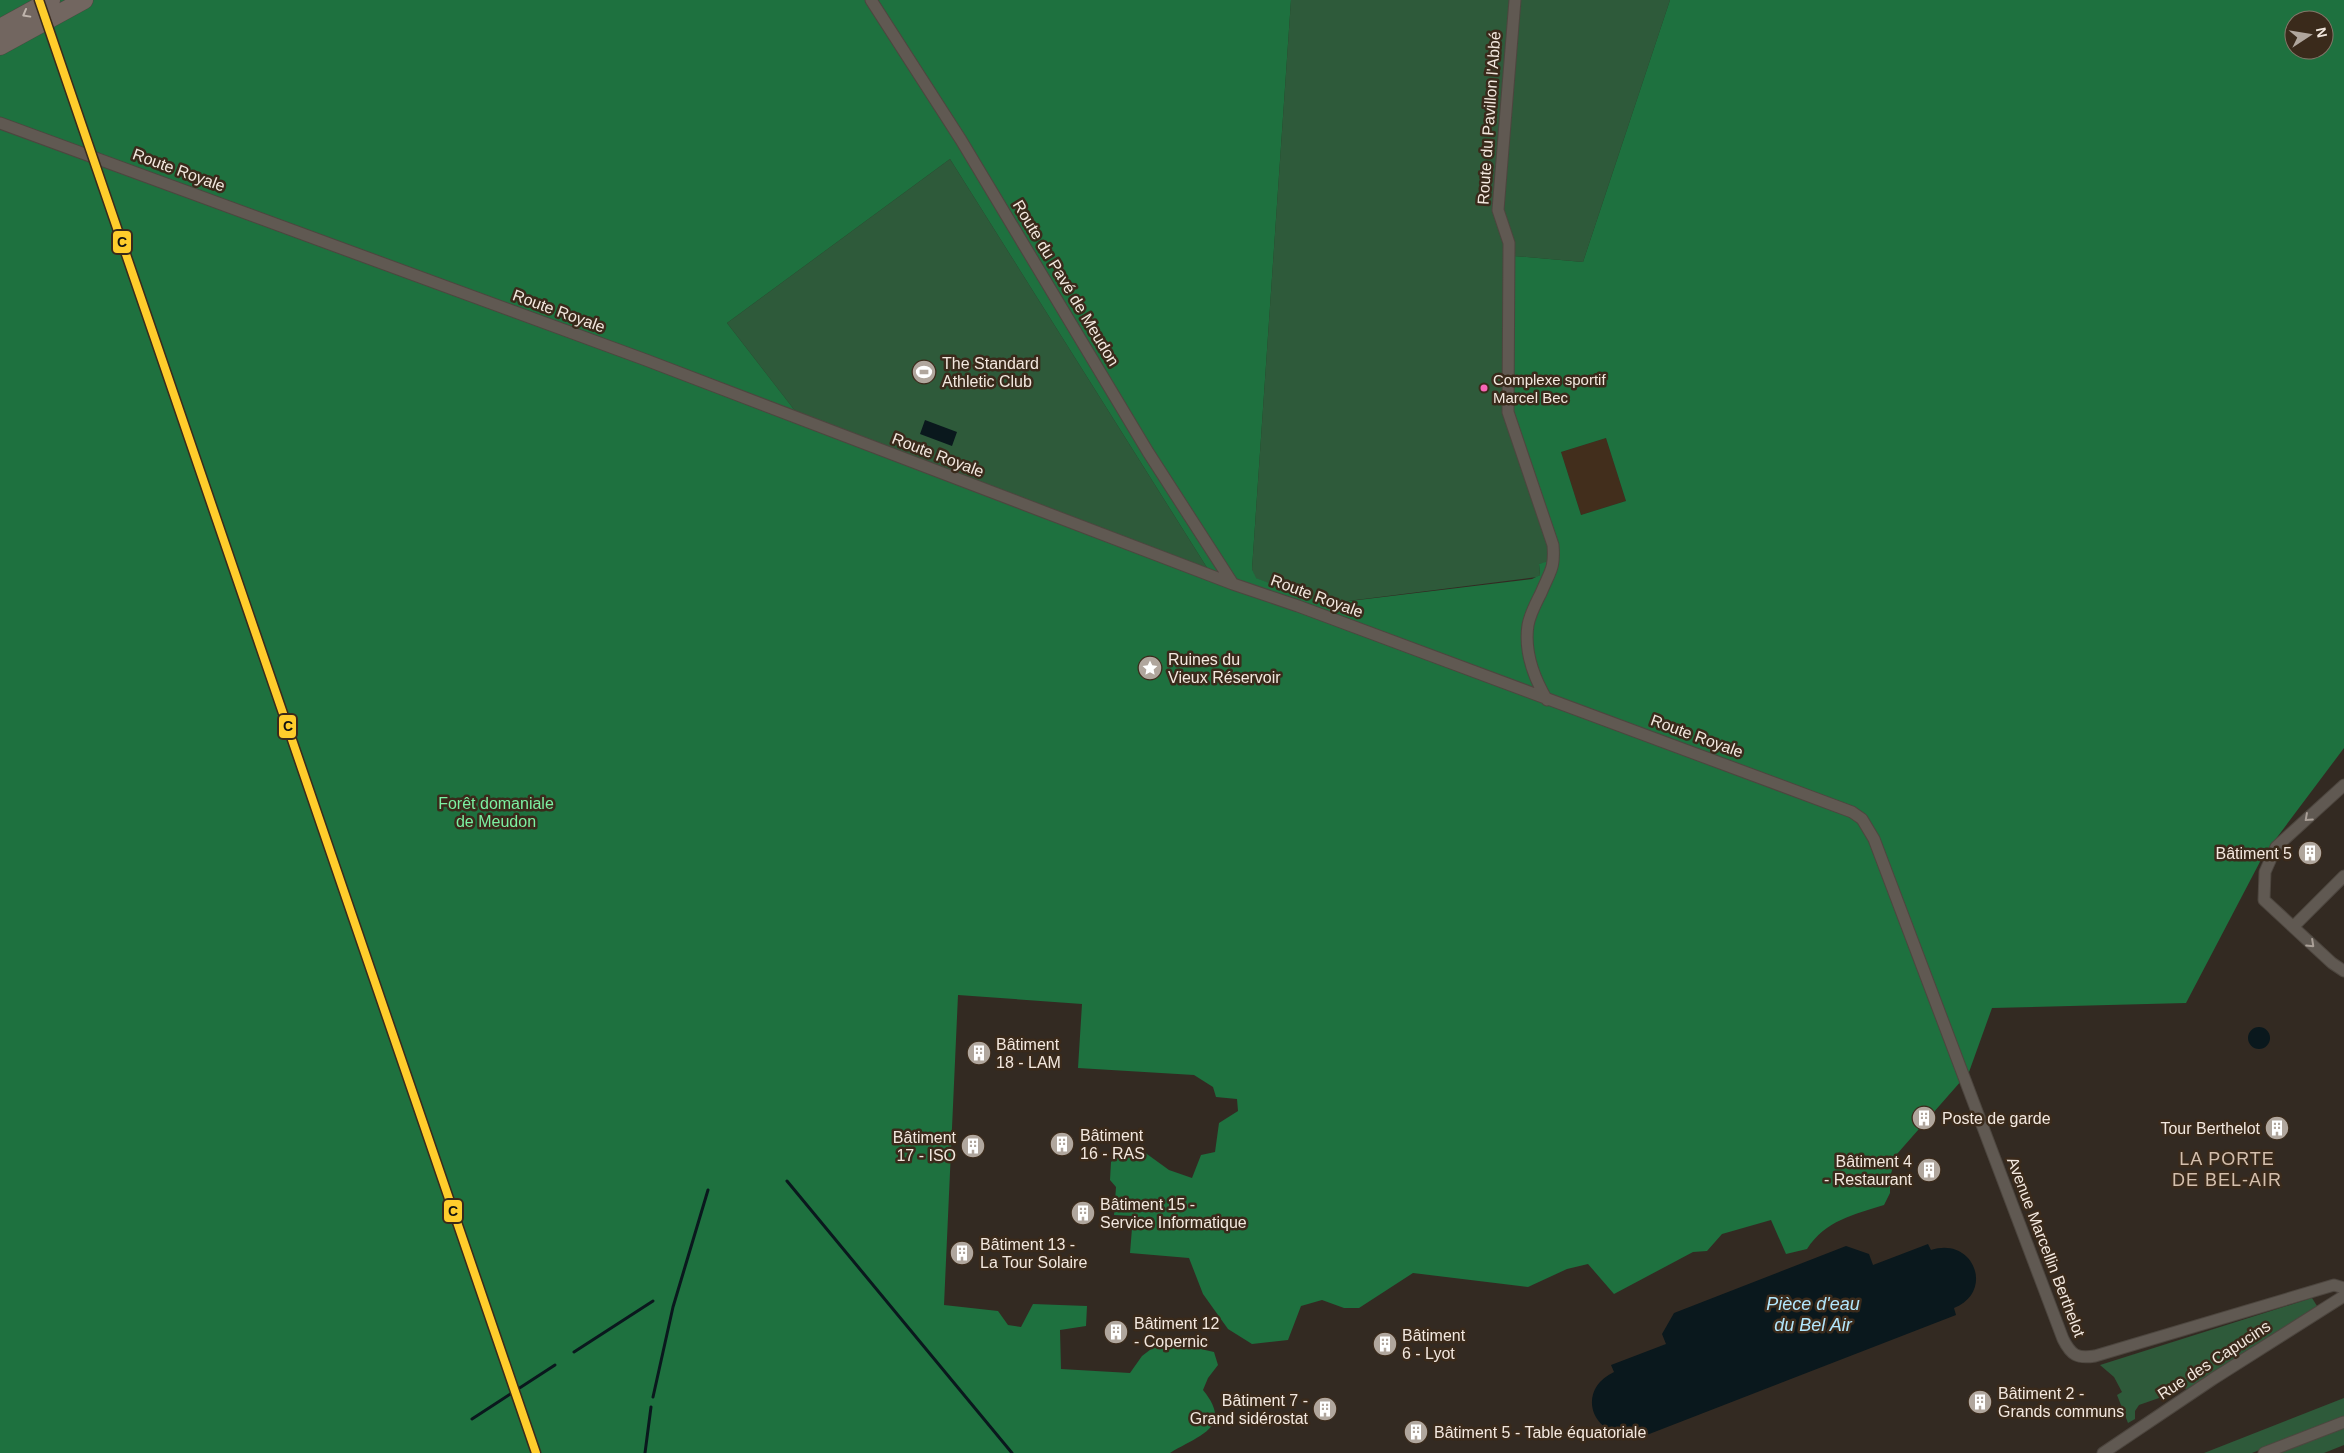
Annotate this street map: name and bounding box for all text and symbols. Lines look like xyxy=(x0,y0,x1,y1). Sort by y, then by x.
one-way arrow xyxy=(22,8,31,18)
north arrow xyxy=(2284,10,2334,60)
text: N xyxy=(2313,26,2331,39)
street label: Route du Pavillon l'Abbé xyxy=(1474,31,1504,205)
street label: Route Royale xyxy=(131,145,228,195)
street label: Route du Pavé de Meudon xyxy=(1010,197,1122,369)
line badge: C xyxy=(112,230,132,254)
text: C xyxy=(117,234,127,250)
street label: Route Royale xyxy=(511,286,608,336)
place label: The Standard Athletic Club xyxy=(942,355,1039,390)
sports icon: The Standard Athletic Club xyxy=(911,359,937,385)
place label: Complexe sportif Marcel Bec xyxy=(1493,371,1606,406)
marker: Complexe sportif Marcel Bec xyxy=(1479,383,1489,393)
street label: Route Royale xyxy=(890,430,986,480)
street label: Route Royale xyxy=(1269,571,1366,621)
place label: Ruines du Vieux Réservoir xyxy=(1168,651,1281,686)
place icon: Ruines du Vieux Réservoir xyxy=(1137,655,1163,681)
street label: Route Royale xyxy=(1649,711,1746,761)
line badge: C xyxy=(278,714,297,739)
text: C xyxy=(283,718,293,734)
park label: Forêt domaniale de Meudon xyxy=(438,795,554,830)
one-way arrow xyxy=(2304,812,2313,821)
building icon: Bâtiment 5 xyxy=(2297,840,2323,866)
place label: Bâtiment 5 xyxy=(2216,845,2292,862)
one-way arrow xyxy=(2305,938,2314,947)
place label: Bâtiment 18 - LAM xyxy=(996,1036,1061,1071)
building icon: Bâtiment 18 - LAM xyxy=(966,1040,992,1066)
building icon: Poste de garde xyxy=(1911,1105,1937,1131)
place label: Poste de garde xyxy=(1942,1110,2051,1127)
building icon: Tour Berthelot xyxy=(2264,1115,2290,1141)
place label: Tour Berthelot xyxy=(2160,1120,2261,1137)
place label: Bâtiment 16 - RAS xyxy=(1080,1127,1145,1162)
place label: Bâtiment 17 - ISO xyxy=(893,1129,957,1164)
building icon: Bâtiment 16 - RAS xyxy=(1049,1131,1075,1157)
building icon: Bâtiment 17 - ISO xyxy=(960,1133,986,1159)
district label: LA PORTE DE BEL-AIR xyxy=(2172,1149,2282,1190)
place label: Bâtiment 4 - Restaurant xyxy=(1824,1153,1913,1188)
street label: Avenue Marcellin Berthelot xyxy=(2004,1155,2088,1340)
building icon: Bâtiment 4 - Restaurant xyxy=(1916,1157,1942,1183)
place label: Bâtiment 15 - Service Informatique xyxy=(1100,1196,1247,1231)
line badge: C xyxy=(443,1199,463,1223)
building icon: Bâtiment 15 - Service Informatique xyxy=(1070,1200,1096,1226)
text: C xyxy=(448,1203,458,1219)
place label: Bâtiment 13 - La Tour Solaire xyxy=(980,1236,1087,1271)
building icon: Bâtiment 13 - La Tour Solaire xyxy=(949,1240,975,1266)
water label: Pièce d'eau du Bel Air xyxy=(1766,1294,1860,1335)
place label: Bâtiment 12 - Copernic xyxy=(1134,1315,1219,1350)
street label: Rue des Capucins xyxy=(2155,1317,2273,1403)
building icon: Bâtiment 12 - Copernic xyxy=(1103,1319,1129,1345)
place label: Bâtiment 6 - Lyot xyxy=(1402,1327,1466,1362)
building icon: Bâtiment 6 - Lyot xyxy=(1372,1331,1398,1357)
place label: Bâtiment 2 - Grands communs xyxy=(1998,1385,2124,1420)
building icon: Bâtiment 2 - Grands communs xyxy=(1967,1389,1993,1415)
place label: Bâtiment 7 - Grand sidérostat xyxy=(1190,1392,1309,1427)
building icon: Bâtiment 7 - Grand sidérostat xyxy=(1312,1396,1338,1422)
building icon: Bâtiment 5 - Table équatoriale xyxy=(1403,1419,1429,1445)
place label: Bâtiment 5 - Table équatoriale xyxy=(1434,1424,1646,1441)

